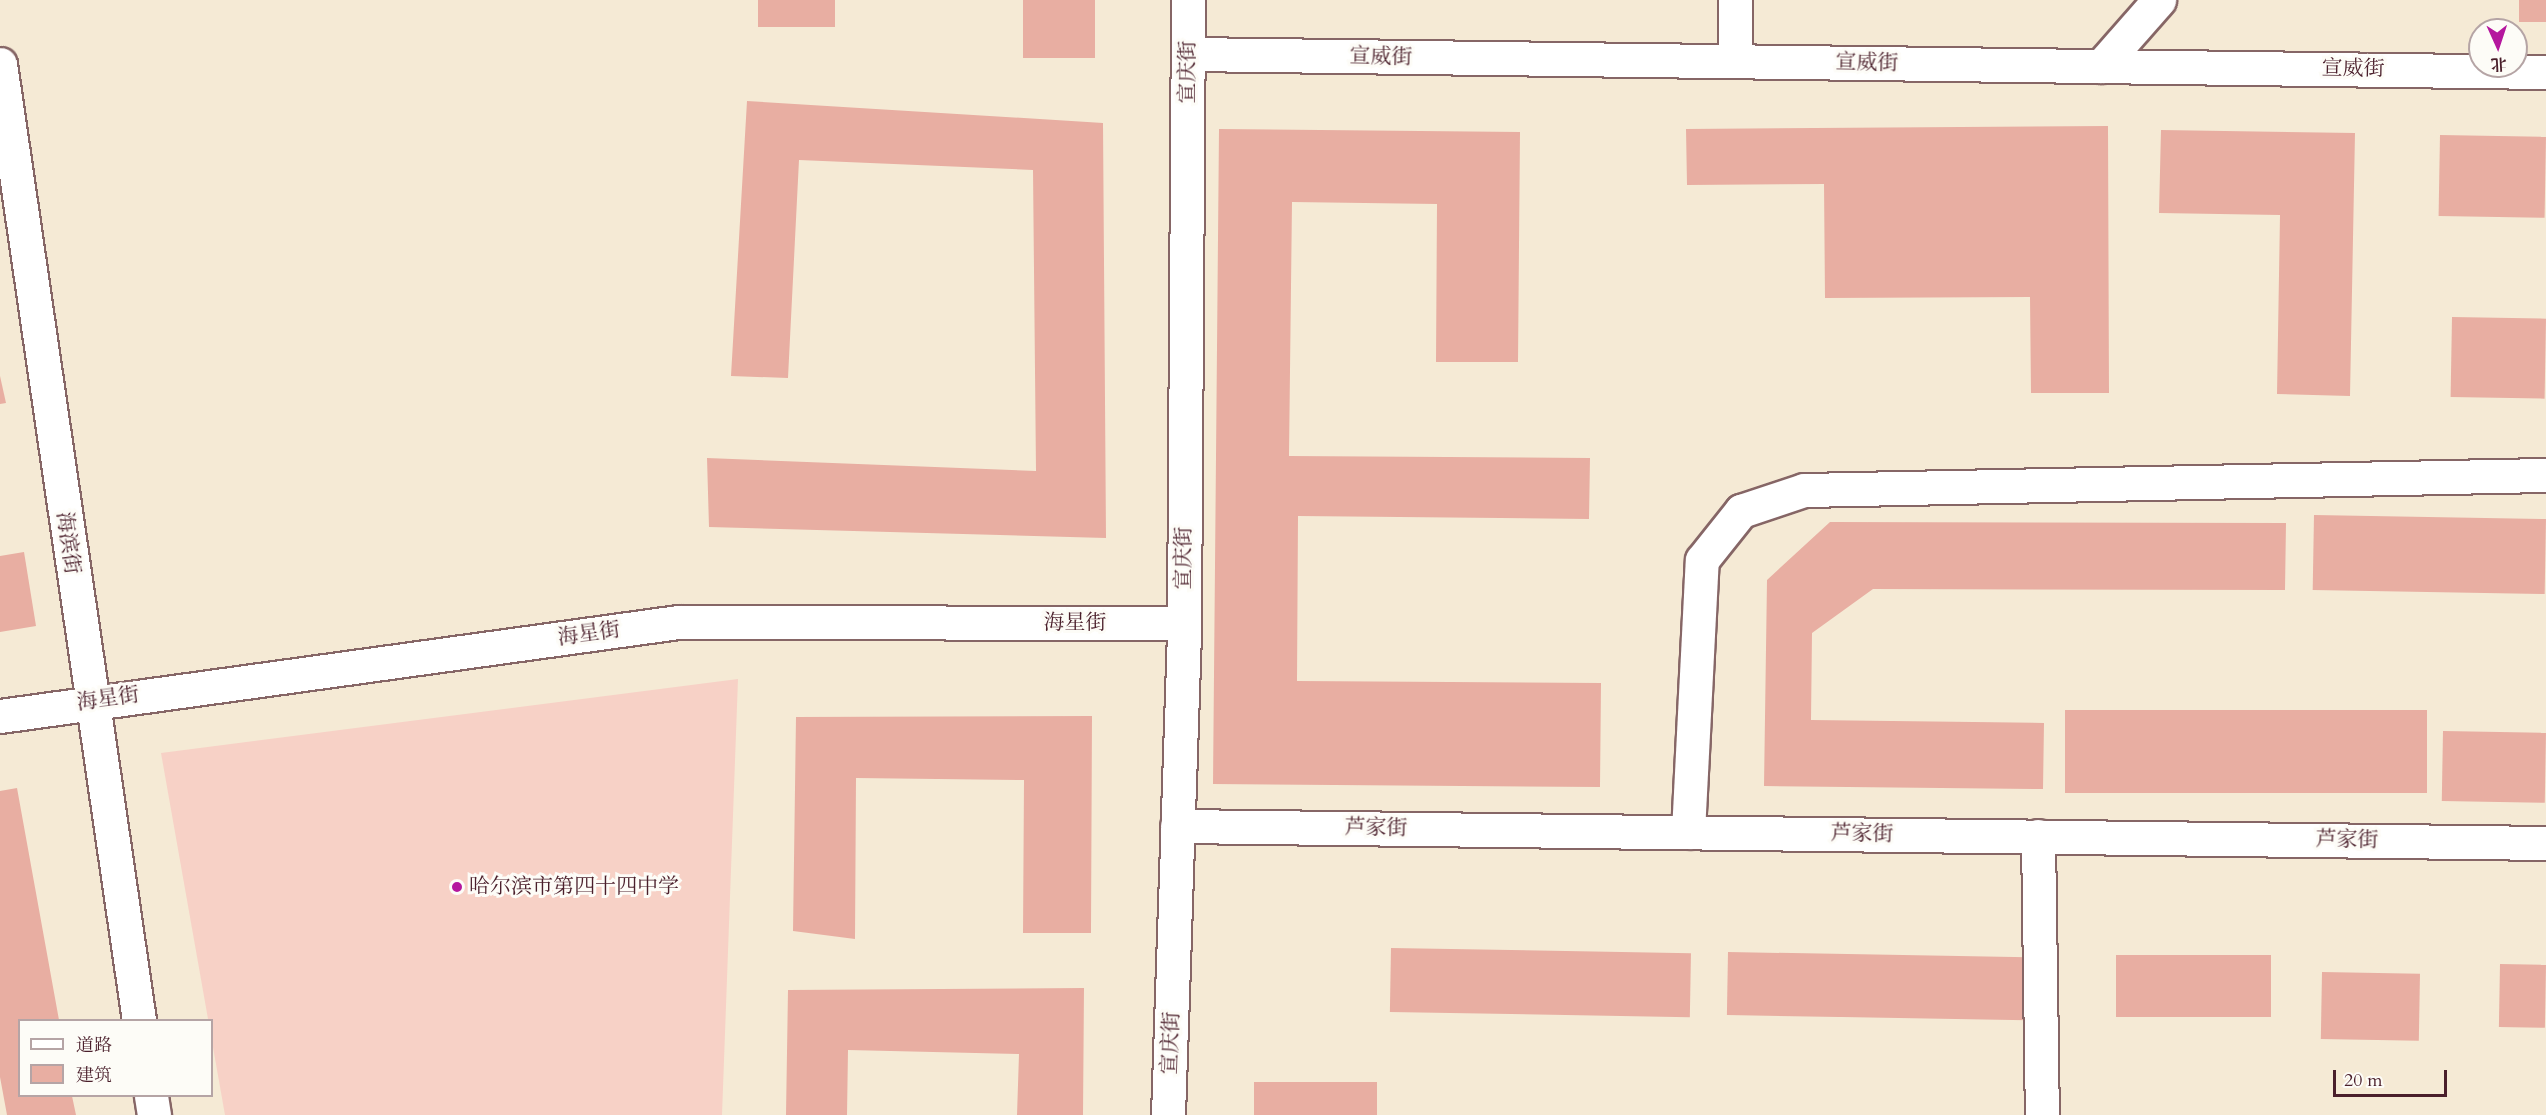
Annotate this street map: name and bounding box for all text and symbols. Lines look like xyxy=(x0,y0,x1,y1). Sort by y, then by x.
north arrow xyxy=(2468,18,2528,78)
street label: 宣庆街 xyxy=(1175,41,1201,103)
street label: 宣威街 xyxy=(1349,44,1413,70)
street label: 宣威街 xyxy=(1835,50,1899,76)
text: 北 xyxy=(2490,53,2507,75)
street label: 宣威街 xyxy=(2321,56,2385,82)
street label: 海滨街 xyxy=(51,510,85,576)
street label: 宣庆街 xyxy=(1171,527,1197,589)
street label: 海星街 xyxy=(1044,610,1106,636)
street label: 海星街 xyxy=(556,617,622,651)
street label: 海星街 xyxy=(75,682,141,716)
street label: 芦家街 xyxy=(1344,815,1408,841)
street label: 芦家街 xyxy=(1830,821,1894,847)
street label: 芦家街 xyxy=(2315,827,2379,853)
place label: 哈尔滨市第四十四中学 xyxy=(469,874,679,900)
marker: 哈尔滨市第四十四中学 xyxy=(450,880,464,894)
street label: 宣庆街 xyxy=(1157,1011,1185,1075)
legend xyxy=(18,1019,213,1097)
text: 道路 xyxy=(76,1033,112,1058)
scale bar xyxy=(2336,1058,2450,1096)
text: 建筑 xyxy=(76,1063,112,1088)
text: 20 m xyxy=(2344,1068,2383,1093)

